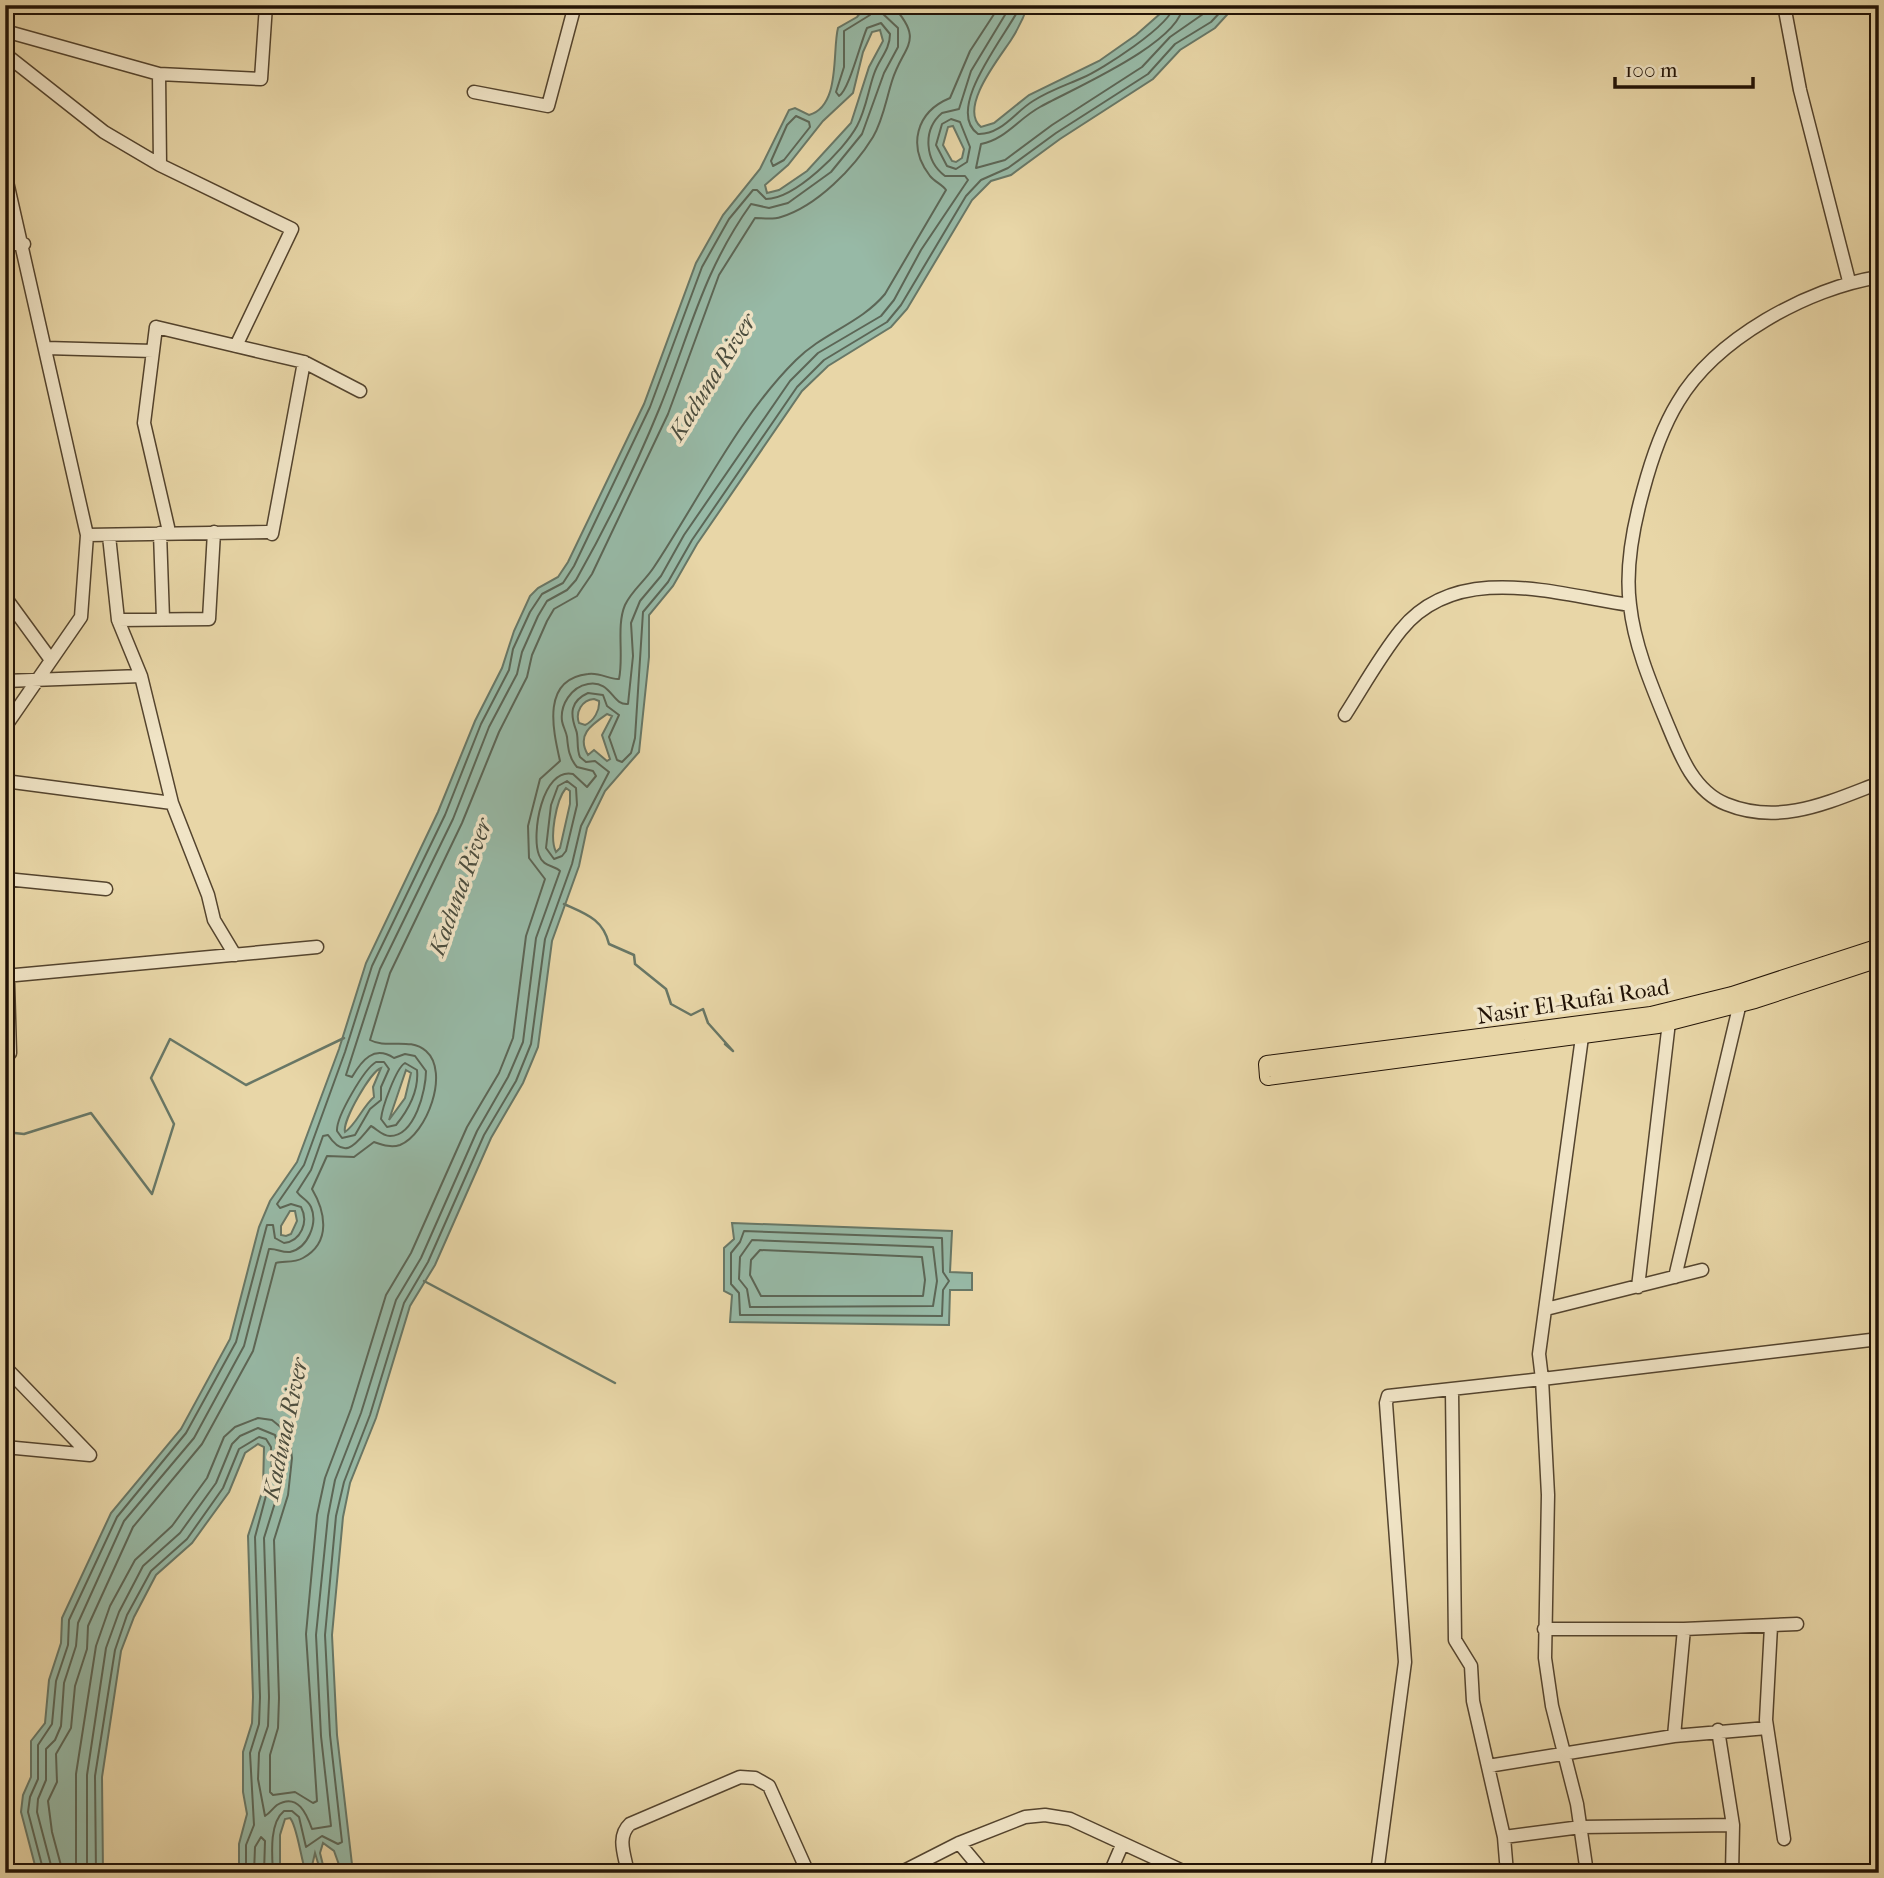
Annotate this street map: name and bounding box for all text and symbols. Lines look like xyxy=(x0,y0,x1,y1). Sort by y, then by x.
scale bar xyxy=(1615,46,1753,90)
text: 100 m xyxy=(1625,58,1678,82)
water label: Kaduna River xyxy=(661,307,763,447)
water label: Kaduna River xyxy=(422,812,499,961)
street label: Nasir El-Rufai Road xyxy=(1475,973,1672,1030)
water label: Kaduna River xyxy=(256,1353,314,1504)

